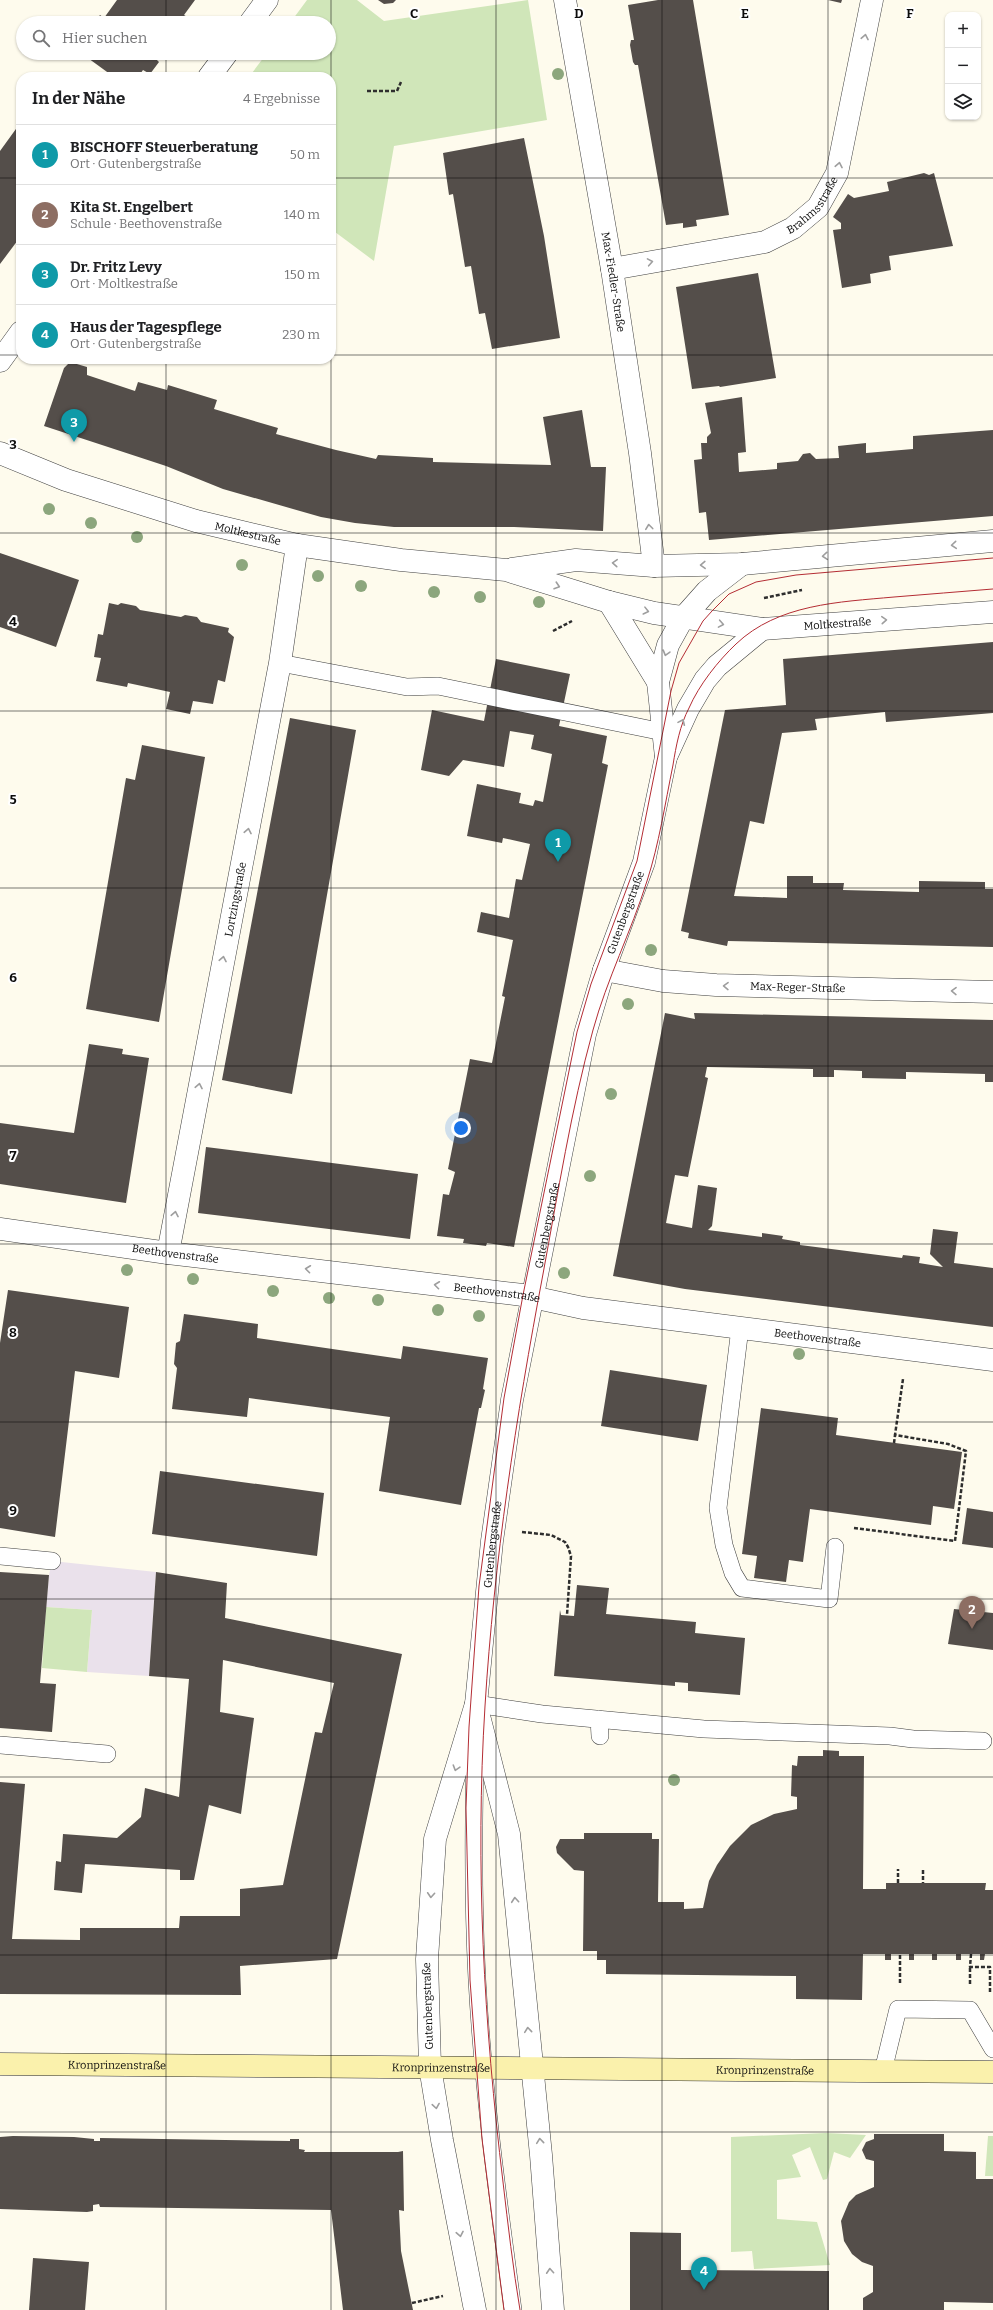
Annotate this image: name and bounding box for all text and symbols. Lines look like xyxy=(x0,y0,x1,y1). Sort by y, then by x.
text: C xyxy=(410,6,418,21)
text: D xyxy=(574,6,584,21)
text: E xyxy=(741,6,749,21)
text: F xyxy=(906,6,914,21)
map controls xyxy=(945,12,981,120)
button: + xyxy=(945,12,981,48)
search box xyxy=(16,16,336,60)
icon: search xyxy=(30,27,52,49)
text: Hier suchen xyxy=(62,29,147,47)
one-way arrow xyxy=(860,34,868,41)
button: − xyxy=(945,48,981,84)
button: layers xyxy=(945,84,981,120)
text: In der Nähe xyxy=(32,88,125,109)
text: 4 Ergebnisse xyxy=(243,91,320,106)
text: BISCHOFF Steuerberatung xyxy=(70,138,258,156)
text: 1 xyxy=(42,147,48,162)
text: 50 m xyxy=(290,147,320,162)
text: Ort · Gutenbergstraße xyxy=(70,156,201,171)
one-way arrow xyxy=(834,162,843,168)
street label: Brahmsstraße xyxy=(785,174,840,237)
text: Kita St. Engelbert xyxy=(70,198,193,216)
text: 2 xyxy=(41,207,49,222)
text: 140 m xyxy=(284,207,320,222)
text: Schule · Beethovenstraße xyxy=(70,216,222,231)
street label: Max-Fiedler-Straße xyxy=(599,231,628,333)
text: Dr. Fritz Levy xyxy=(70,258,162,276)
one-way arrow xyxy=(647,259,654,267)
text: 3 xyxy=(41,267,49,282)
text: 150 m xyxy=(284,267,320,282)
text: Ort · Moltkestraße xyxy=(70,276,178,291)
text: Haus der Tagespflege xyxy=(70,318,222,336)
text: 4 xyxy=(41,327,49,342)
text: 230 m xyxy=(282,327,320,342)
text: Ort · Gutenbergstraße xyxy=(70,336,201,351)
pin: 3 xyxy=(61,409,87,442)
text: 3 xyxy=(9,437,17,452)
street label: Moltkestraße xyxy=(213,519,282,547)
one-way arrow xyxy=(645,524,654,530)
one-way arrow xyxy=(951,540,957,549)
one-way arrow xyxy=(822,551,828,560)
one-way arrow xyxy=(612,558,619,567)
one-way arrow xyxy=(700,561,706,569)
one-way arrow xyxy=(553,581,560,590)
one-way arrow xyxy=(643,606,649,614)
text: 4 xyxy=(9,614,17,629)
street label: Moltkestraße xyxy=(803,614,872,632)
one-way arrow xyxy=(881,616,887,625)
one-way arrow xyxy=(718,619,724,628)
one-way arrow xyxy=(662,649,671,656)
one-way arrow xyxy=(677,718,685,726)
text: 5 xyxy=(9,792,17,807)
one-way arrow xyxy=(243,828,251,834)
pin: 1 xyxy=(545,829,571,862)
street label: Lortzingstraße xyxy=(222,861,249,938)
street label: Gutenbergstraße xyxy=(604,869,647,956)
one-way arrow xyxy=(218,956,227,962)
text: 6 xyxy=(9,970,17,985)
street label: Max-Reger-Straße xyxy=(750,979,846,995)
one-way arrow xyxy=(723,981,729,990)
one-way arrow xyxy=(951,987,957,995)
one-way arrow xyxy=(194,1083,202,1090)
your location xyxy=(451,1118,471,1138)
text: 7 xyxy=(10,1148,17,1163)
street label: Gutenbergstraße xyxy=(532,1181,562,1269)
one-way arrow xyxy=(170,1211,178,1217)
street label: Beethovenstraße xyxy=(131,1241,219,1265)
one-way arrow xyxy=(305,1265,311,1274)
street label: Beethovenstraße xyxy=(453,1280,541,1305)
one-way arrow xyxy=(434,1281,440,1290)
text: 8 xyxy=(9,1325,17,1340)
street label: Beethovenstraße xyxy=(773,1326,862,1350)
street label: Gutenbergstraße xyxy=(481,1500,504,1589)
text: 9 xyxy=(9,1503,17,1518)
pin: 2 xyxy=(959,1596,985,1629)
one-way arrow xyxy=(452,1765,461,1772)
one-way arrow xyxy=(426,1892,435,1898)
one-way arrow xyxy=(511,1897,520,1903)
street label: Gutenbergstraße xyxy=(420,1962,436,2050)
one-way arrow xyxy=(524,2027,533,2033)
street label: Kronprinzenstraße xyxy=(68,2058,166,2072)
street label: Kronprinzenstraße xyxy=(392,2061,490,2074)
street label: Kronprinzenstraße xyxy=(716,2063,814,2077)
one-way arrow xyxy=(431,2103,440,2109)
one-way arrow xyxy=(535,2138,544,2145)
one-way arrow xyxy=(455,2231,464,2237)
pin: 4 xyxy=(691,2257,717,2290)
one-way arrow xyxy=(545,2268,554,2274)

